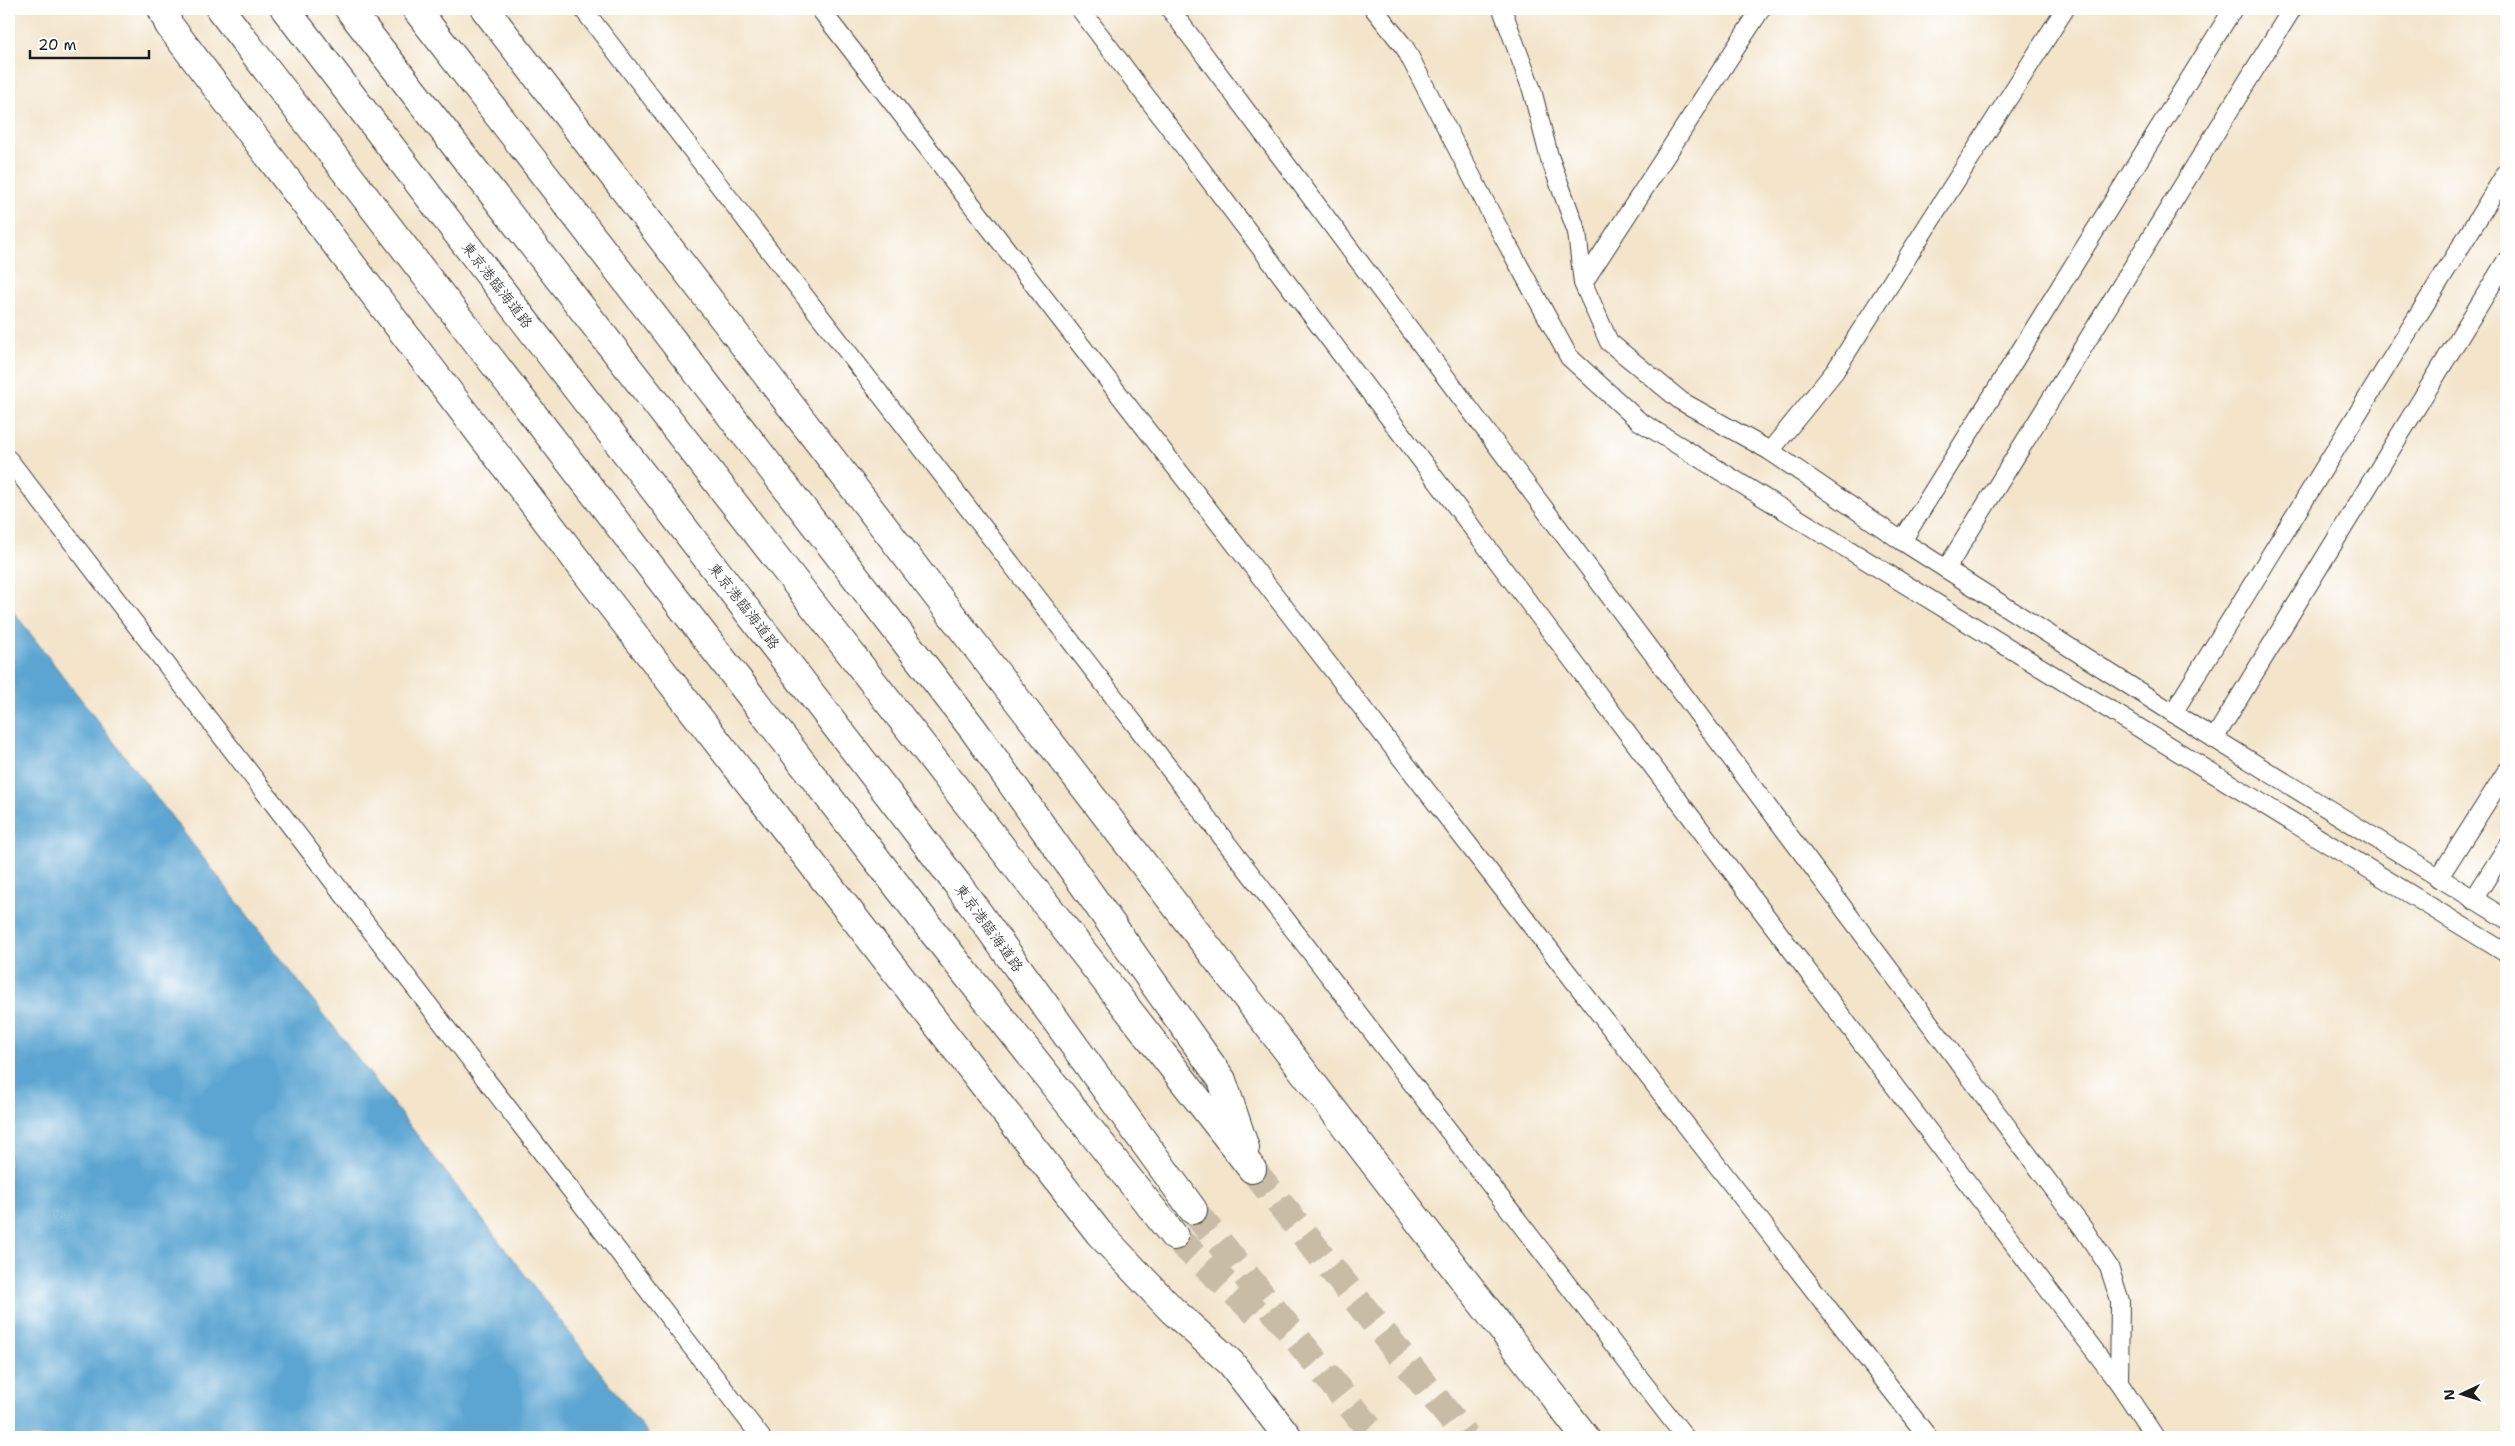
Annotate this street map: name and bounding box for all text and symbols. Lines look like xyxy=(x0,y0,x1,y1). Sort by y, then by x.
scale bar xyxy=(30,28,149,60)
text: 20 m xyxy=(38,35,77,55)
street label: 東京港臨海道路 xyxy=(457,237,537,333)
street label: 東京港臨海道路 xyxy=(704,558,784,654)
street label: 東京港臨海道路 xyxy=(950,880,1028,976)
north arrow xyxy=(2438,1368,2488,1418)
text: N xyxy=(2440,1389,2458,1401)

